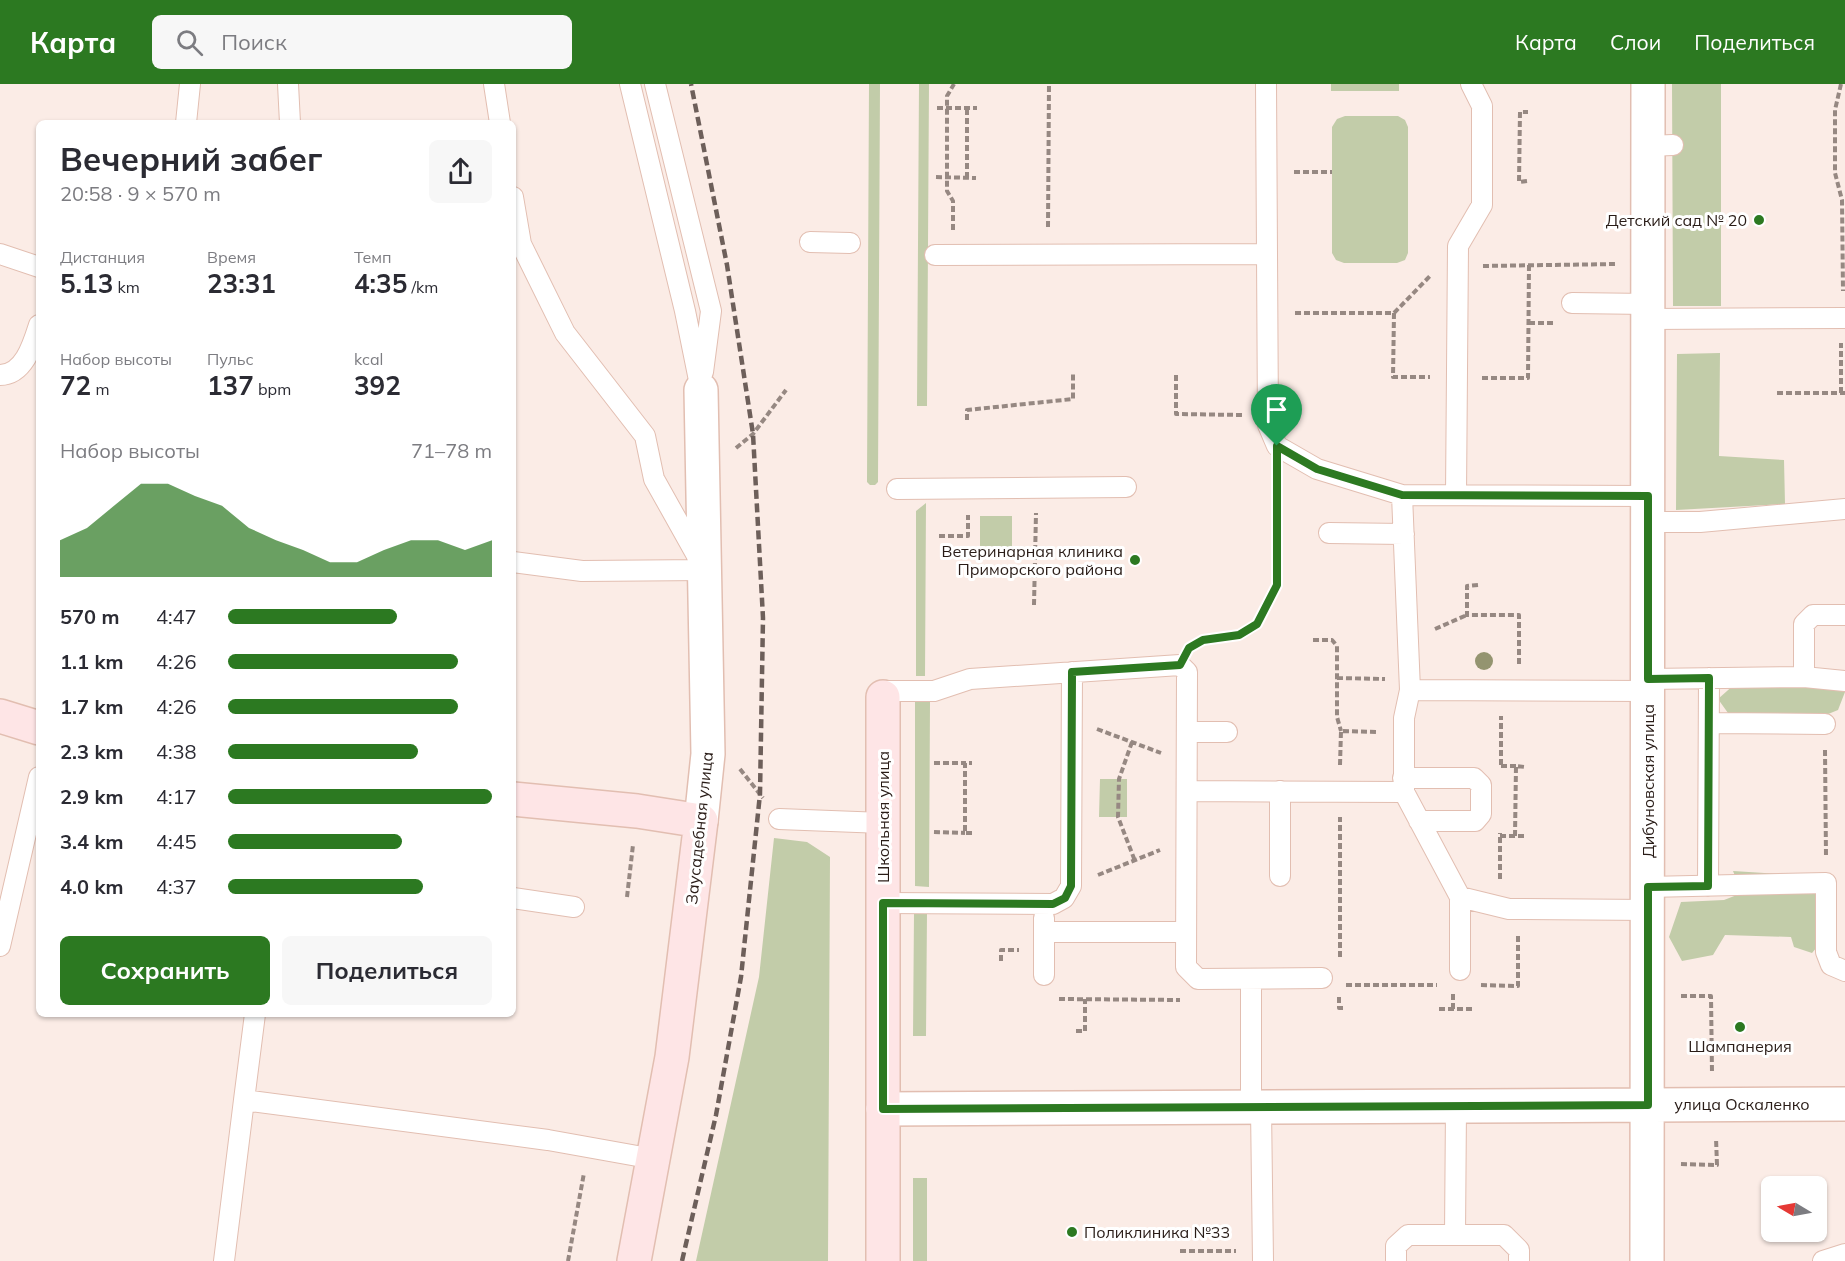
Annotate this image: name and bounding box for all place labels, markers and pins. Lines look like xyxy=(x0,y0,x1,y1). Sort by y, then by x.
place label: Детский сад № 20 xyxy=(1606,210,1747,230)
marker: Детский сад № 20 xyxy=(1752,213,1766,227)
pin xyxy=(1251,384,1302,446)
place label: Ветеринарная клиника Приморского района xyxy=(942,541,1123,579)
marker: Ветеринарная клиника Приморского района xyxy=(1128,553,1142,567)
marker: Шампанерия xyxy=(1733,1020,1747,1034)
place label: Шампанерия xyxy=(1688,1036,1792,1056)
place label: Поликлиника №33 xyxy=(1084,1222,1230,1242)
marker: Поликлиника №33 xyxy=(1065,1225,1079,1239)

